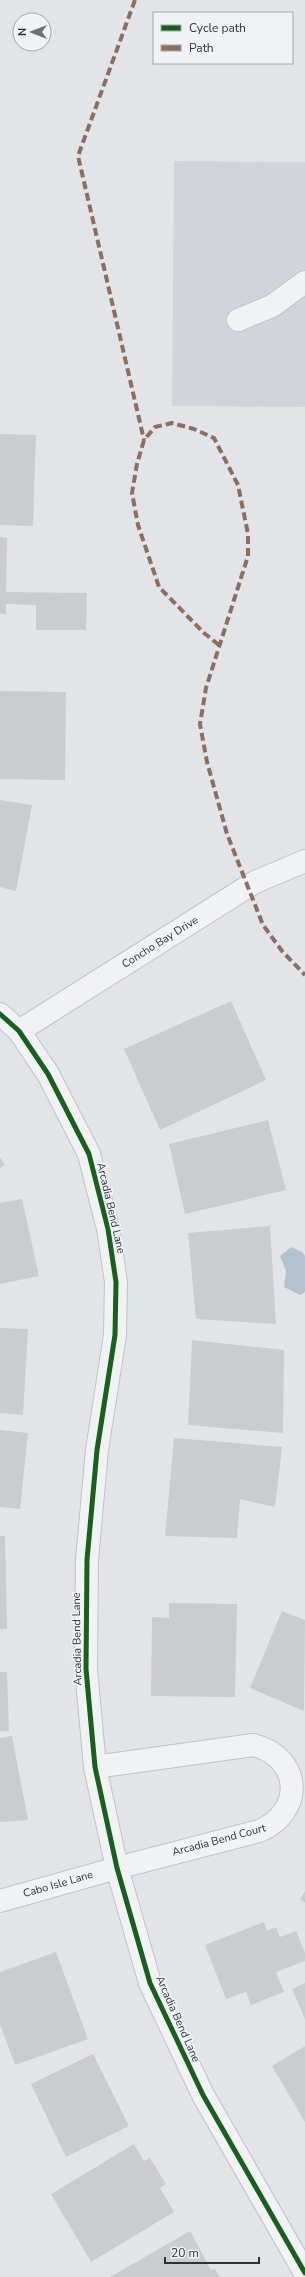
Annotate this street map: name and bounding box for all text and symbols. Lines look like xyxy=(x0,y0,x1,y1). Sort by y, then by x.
north arrow xyxy=(12,12,52,52)
legend xyxy=(153,12,293,64)
text: Cycle path xyxy=(189,20,246,36)
text: N xyxy=(15,28,30,36)
text: Path xyxy=(189,40,214,56)
street label: Concho Bay Drive xyxy=(119,912,201,972)
street label: Arcadia Bend Lane xyxy=(93,1161,129,1255)
street label: Arcadia Bend Lane xyxy=(69,1592,85,1686)
street label: Arcadia Bend Court xyxy=(170,1820,268,1860)
street label: Cabo Isle Lane xyxy=(21,1867,95,1901)
street label: Arcadia Bend Lane xyxy=(152,1973,204,2065)
scale bar xyxy=(165,2239,259,2265)
text: 20 m xyxy=(171,2245,199,2261)

